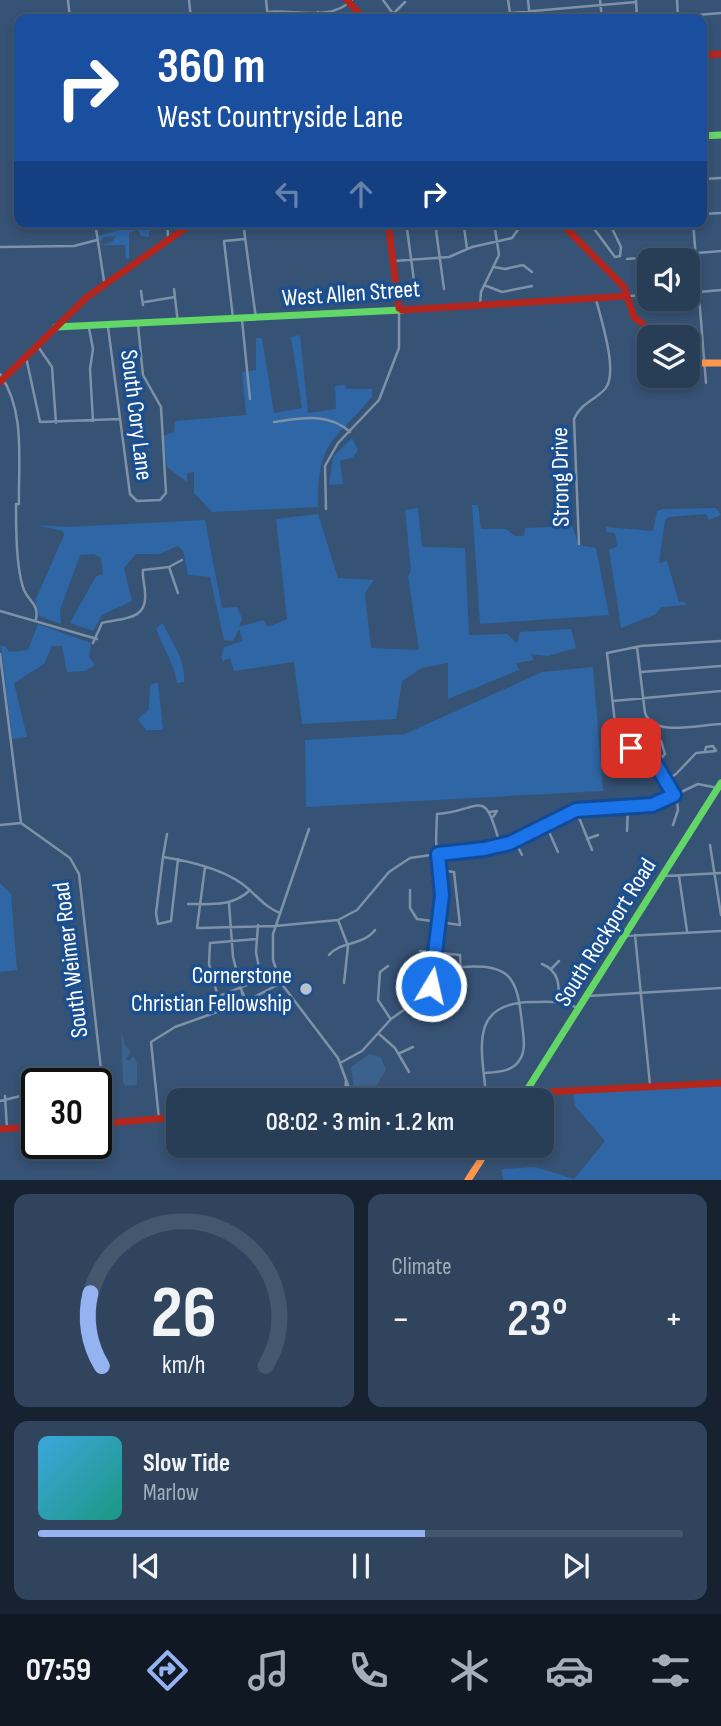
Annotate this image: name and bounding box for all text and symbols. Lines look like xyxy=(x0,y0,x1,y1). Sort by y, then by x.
text: 360 m xyxy=(157,38,265,97)
icon: right xyxy=(42,42,133,133)
text: West Countryside Lane xyxy=(157,98,403,137)
icon: left xyxy=(269,175,307,213)
icon: ahead xyxy=(342,175,380,213)
icon: right xyxy=(415,175,453,213)
map controls xyxy=(637,248,700,388)
button: sound xyxy=(637,248,700,311)
street label: West Allen Street xyxy=(281,274,421,313)
button: layers xyxy=(637,325,700,388)
street label: South Cory Lane xyxy=(114,348,159,482)
street label: Strong Drive xyxy=(545,427,576,527)
pin xyxy=(601,718,661,778)
icon: arrive xyxy=(612,729,650,767)
street label: South Rockport Road xyxy=(548,853,663,1012)
street label: South Weimer Road xyxy=(47,880,94,1039)
position arrow xyxy=(394,949,468,1023)
place label: Cornerstone Christian Fellowship xyxy=(131,961,292,1018)
marker: Cornerstone Christian Fellowship xyxy=(298,981,314,997)
speed limit sign: 30 xyxy=(21,1068,112,1159)
text: 08:02 · 3 min · 1.2 km xyxy=(266,1107,454,1138)
text: Climate xyxy=(392,1253,451,1281)
text: 26 xyxy=(151,1271,217,1359)
text: 23° xyxy=(507,1288,568,1351)
text: − xyxy=(392,1297,410,1342)
text: + xyxy=(664,1297,683,1342)
text: km/h xyxy=(162,1350,205,1381)
text: Slow Tide xyxy=(143,1448,230,1479)
text: Marlow xyxy=(143,1479,199,1507)
icon: previous xyxy=(127,1547,165,1585)
icon: pause xyxy=(342,1547,380,1585)
icon: next xyxy=(557,1547,595,1585)
icon: directions xyxy=(143,1646,192,1695)
icon: music xyxy=(244,1646,293,1695)
icon: phone xyxy=(344,1646,393,1695)
icon: climate xyxy=(445,1646,494,1695)
icon: car xyxy=(545,1646,594,1695)
icon: filters xyxy=(646,1646,695,1695)
text: 07:59 xyxy=(26,1651,91,1690)

